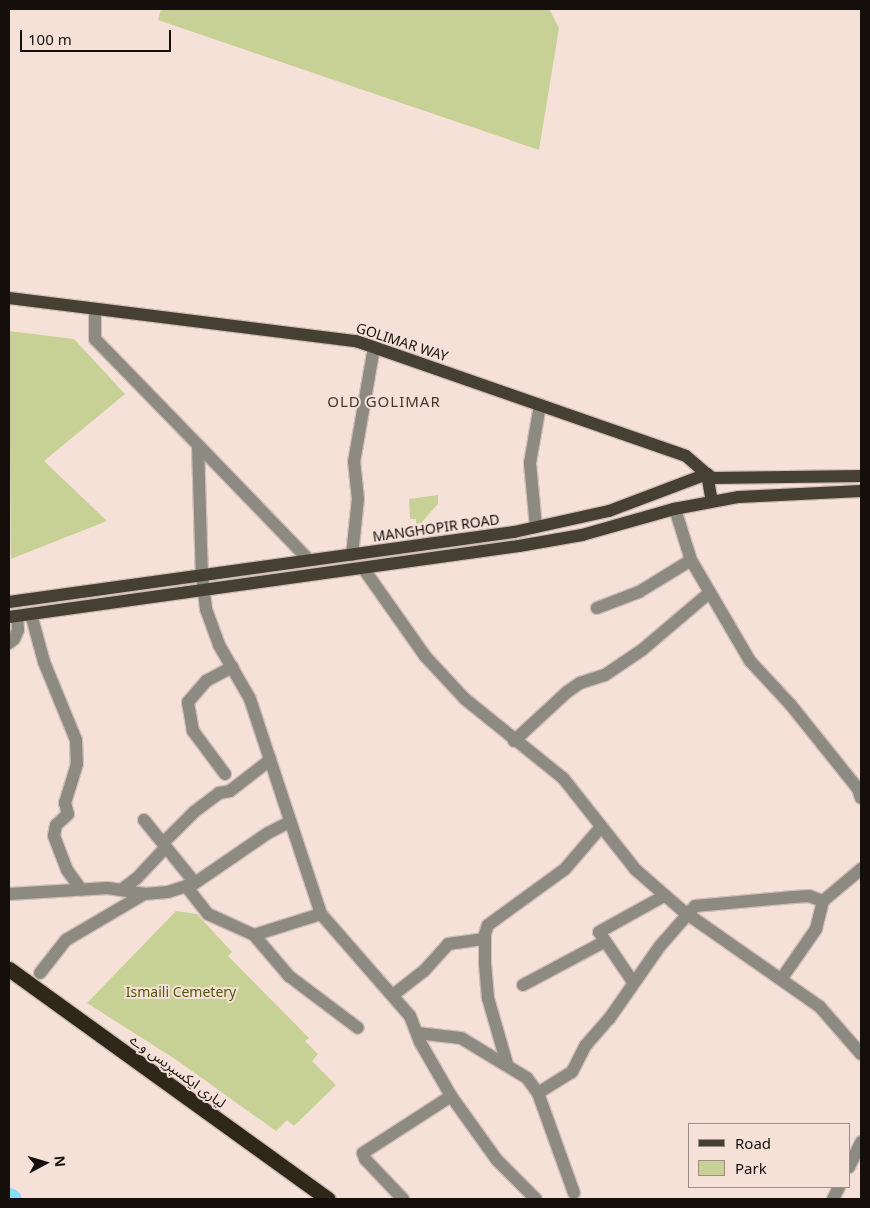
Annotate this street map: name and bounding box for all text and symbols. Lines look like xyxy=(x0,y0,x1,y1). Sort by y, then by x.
scale bar xyxy=(22,20,174,52)
text: 100 m xyxy=(28,29,72,49)
street label: GOLIMAR WAY xyxy=(354,319,450,365)
district label: OLD GOLIMAR xyxy=(326,393,442,411)
street label: MANGHOPIR ROAD xyxy=(372,511,500,545)
park label: Ismaili Cemetery xyxy=(126,984,236,1000)
street label: لیاری ایکسپریس وے xyxy=(127,1031,229,1111)
legend xyxy=(688,1123,850,1188)
text: Road xyxy=(735,1133,771,1153)
north arrow xyxy=(20,1138,70,1188)
text: N xyxy=(50,1155,70,1168)
text: Park xyxy=(735,1158,767,1178)

